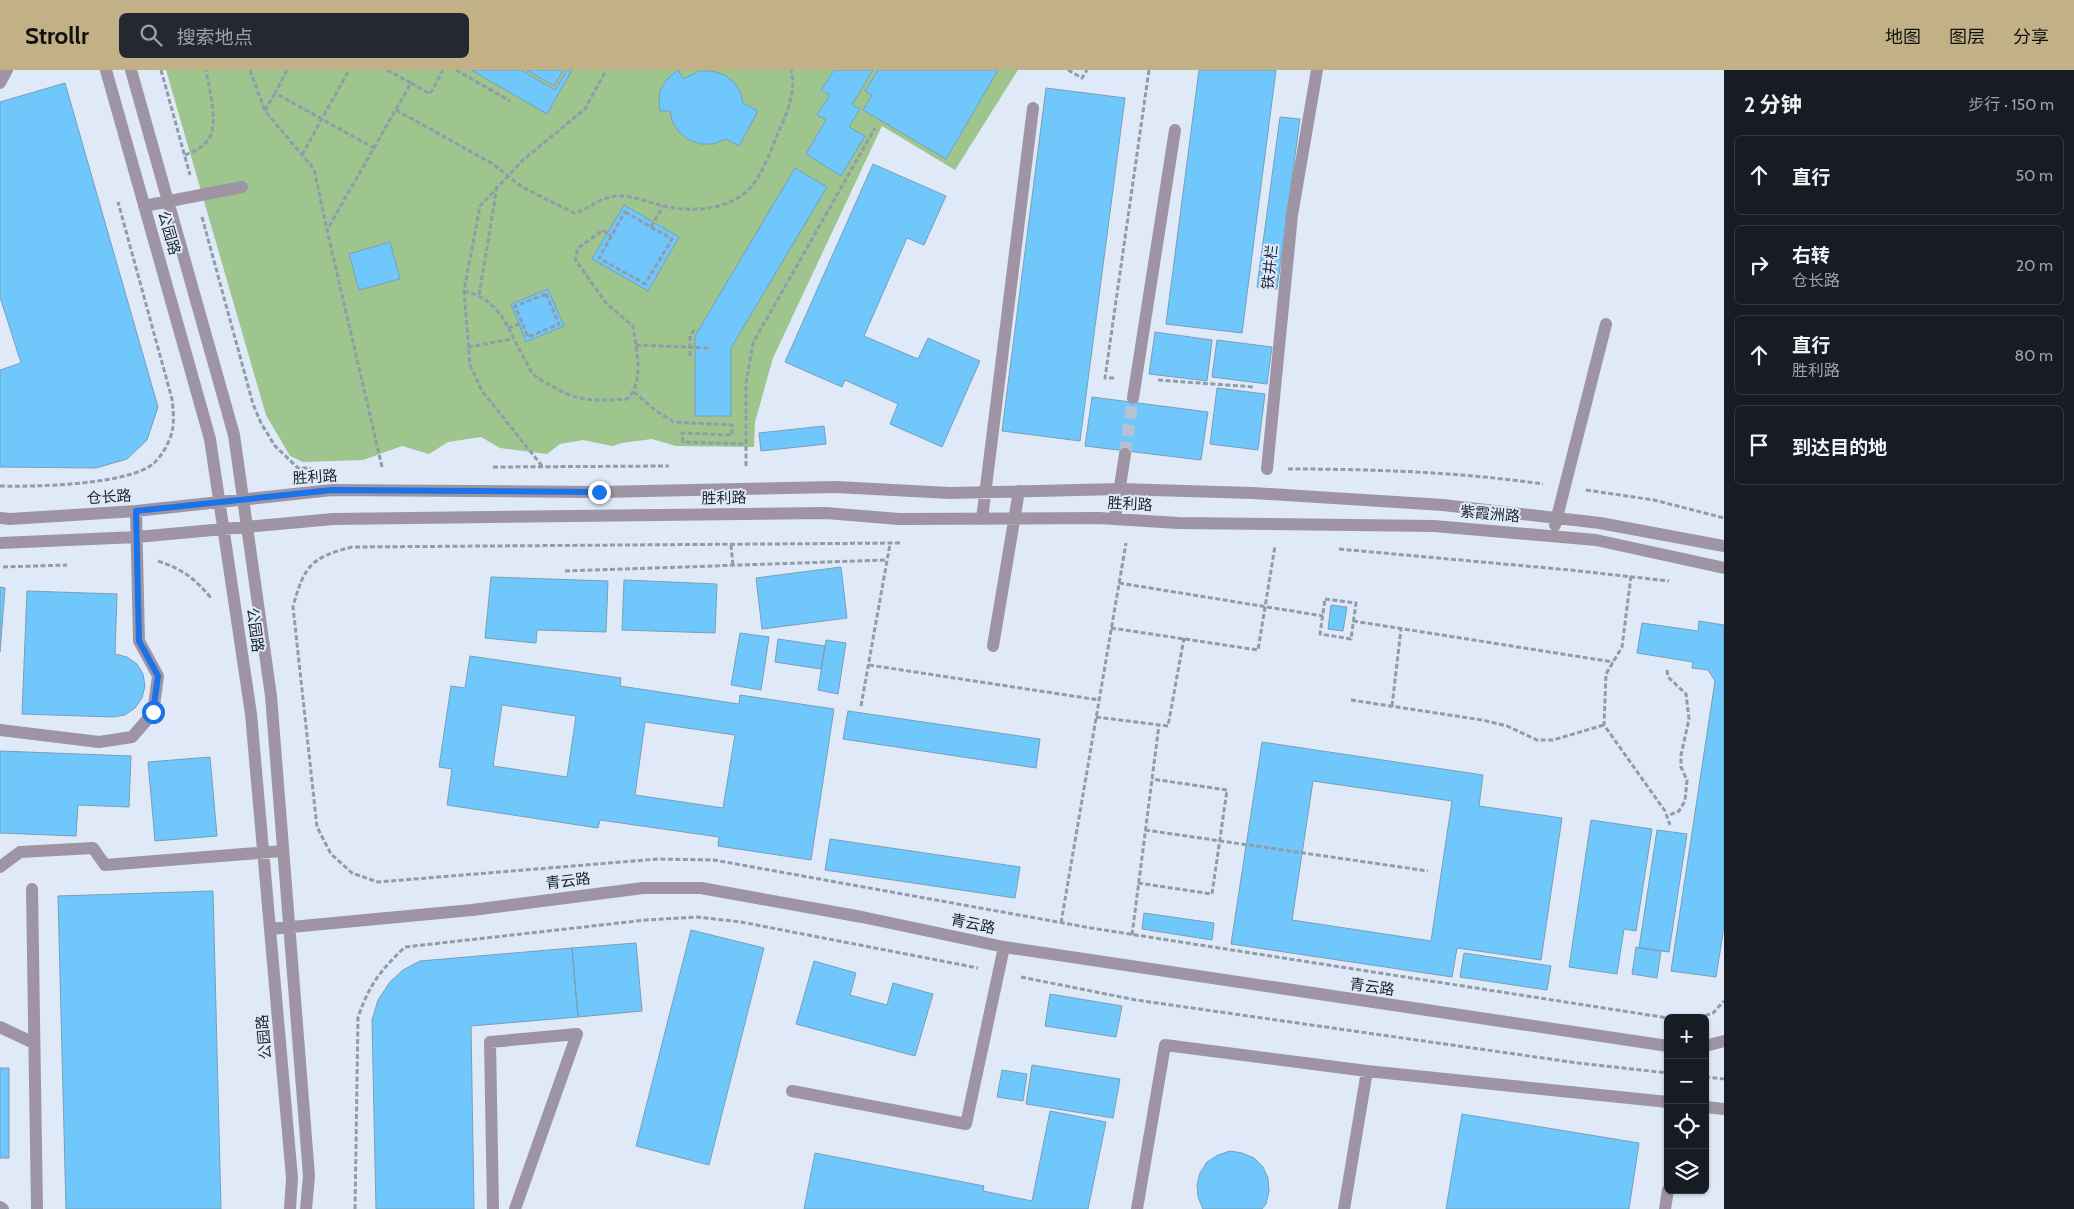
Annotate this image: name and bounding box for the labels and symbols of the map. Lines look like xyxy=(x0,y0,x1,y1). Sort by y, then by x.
street label: 公园路 xyxy=(154,209,184,257)
street label: 铁井栏 xyxy=(1259,244,1281,290)
street label: 胜利路 xyxy=(292,466,338,488)
route end xyxy=(588,481,611,504)
street label: 仓长路 xyxy=(86,486,132,508)
street label: 胜利路 xyxy=(701,489,747,507)
street label: 胜利路 xyxy=(1107,494,1153,514)
street label: 紫霞洲路 xyxy=(1459,502,1521,526)
street label: 公园路 xyxy=(243,606,267,654)
route start xyxy=(142,701,165,724)
street label: 青云路 xyxy=(545,869,591,893)
street label: 青云路 xyxy=(949,911,997,937)
street label: 青云路 xyxy=(1348,975,1396,999)
street label: 公园路 xyxy=(253,1014,275,1060)

